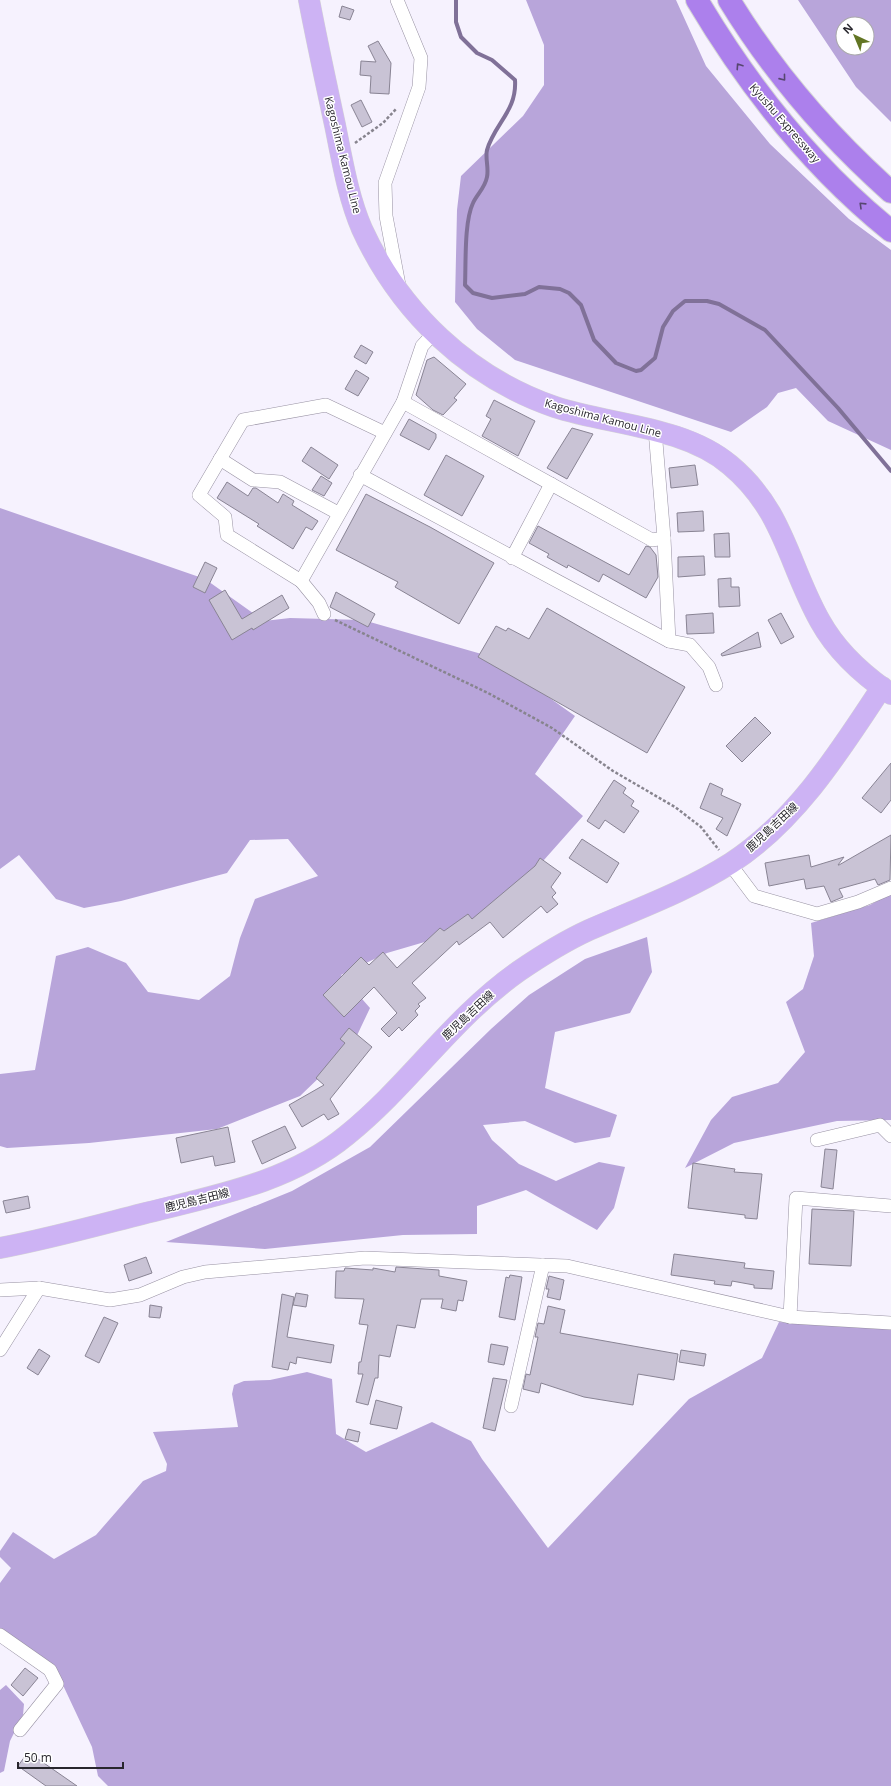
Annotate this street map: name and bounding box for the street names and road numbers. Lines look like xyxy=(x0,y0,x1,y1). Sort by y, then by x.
street label: Kyushu Expressway xyxy=(747,80,824,166)
street label: Kagoshima Kamou Line xyxy=(322,95,365,215)
street label: Kagoshima Kamou Line xyxy=(543,395,663,440)
street label: 鹿児島吉田線 xyxy=(742,799,801,855)
street label: 鹿児島吉田線 xyxy=(438,987,497,1043)
street label: 鹿児島吉田線 xyxy=(163,1184,231,1215)

